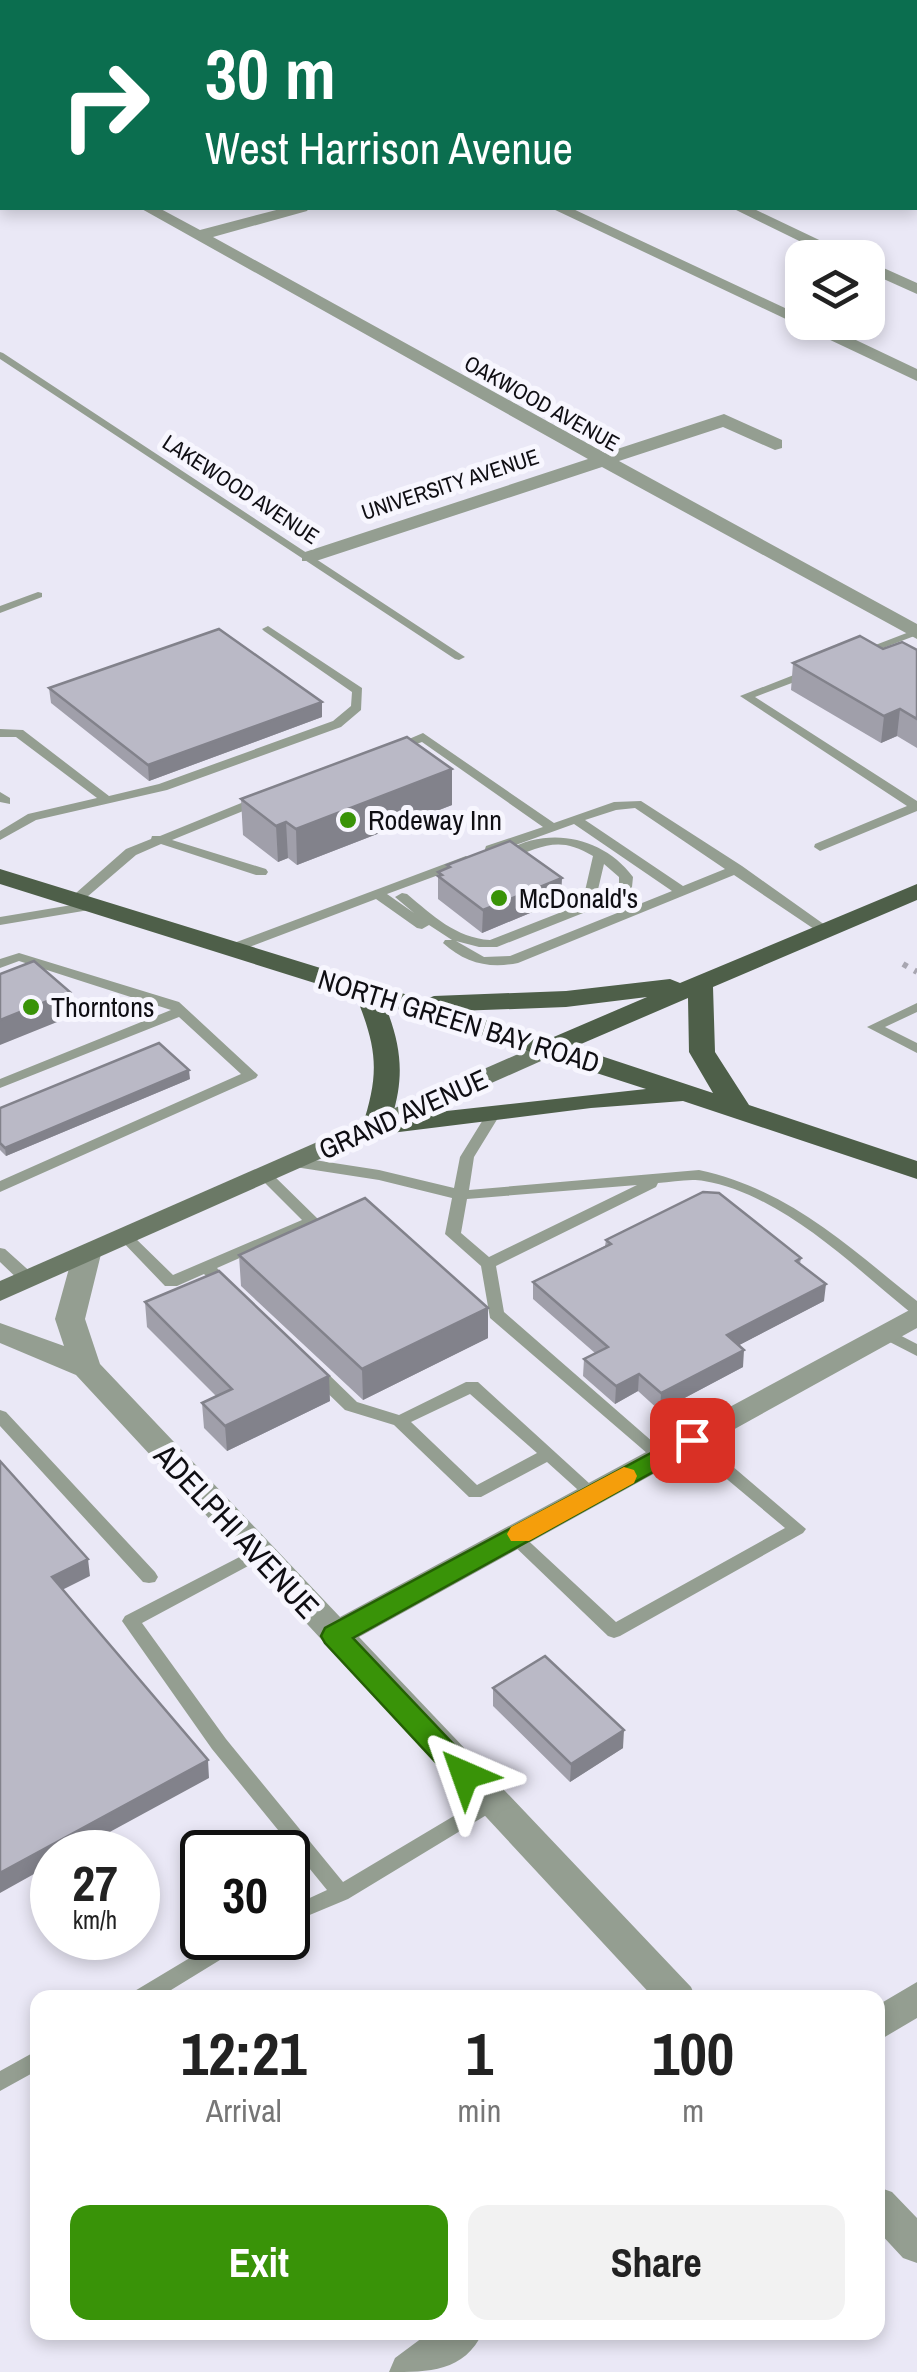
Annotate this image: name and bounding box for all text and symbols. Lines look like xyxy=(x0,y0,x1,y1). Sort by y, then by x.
text: 30 m xyxy=(205,27,336,121)
icon: right xyxy=(40,40,170,170)
text: West Harrison Avenue xyxy=(205,117,573,178)
map controls xyxy=(785,240,885,340)
button: layers xyxy=(785,240,885,340)
street label: OAKWOOD AVENUE xyxy=(459,348,625,458)
street label: LAKEWOOD AVENUE xyxy=(157,427,325,551)
street label: UNIVERSITY AVENUE xyxy=(357,441,543,527)
place label: Rodeway Inn xyxy=(368,801,502,839)
marker: Rodeway Inn xyxy=(337,809,359,831)
place label: McDonald's xyxy=(519,879,638,917)
marker: McDonald's xyxy=(488,887,510,909)
street label: NORTH GREEN BAY ROAD xyxy=(314,960,604,1082)
place label: Thorntons xyxy=(51,988,154,1026)
marker: Thorntons xyxy=(20,996,42,1018)
street label: GRAND AVENUE xyxy=(313,1060,493,1168)
pin xyxy=(650,1398,735,1483)
icon: arrive xyxy=(665,1413,720,1468)
street label: ADELPHI AVENUE xyxy=(144,1434,329,1628)
position arrow xyxy=(413,1723,517,1827)
speed limit sign: 30 xyxy=(180,1830,310,1960)
text: 27 xyxy=(72,1849,118,1917)
text: km/h xyxy=(73,1903,117,1937)
text: 12:21 xyxy=(181,2013,307,2094)
text: 1 xyxy=(466,2013,493,2094)
text: 100 xyxy=(652,2013,734,2094)
text: Arrival xyxy=(206,2089,282,2132)
text: min xyxy=(457,2089,501,2132)
text: m xyxy=(682,2089,704,2132)
button: Exit xyxy=(70,2205,448,2320)
button: Share xyxy=(468,2205,845,2320)

